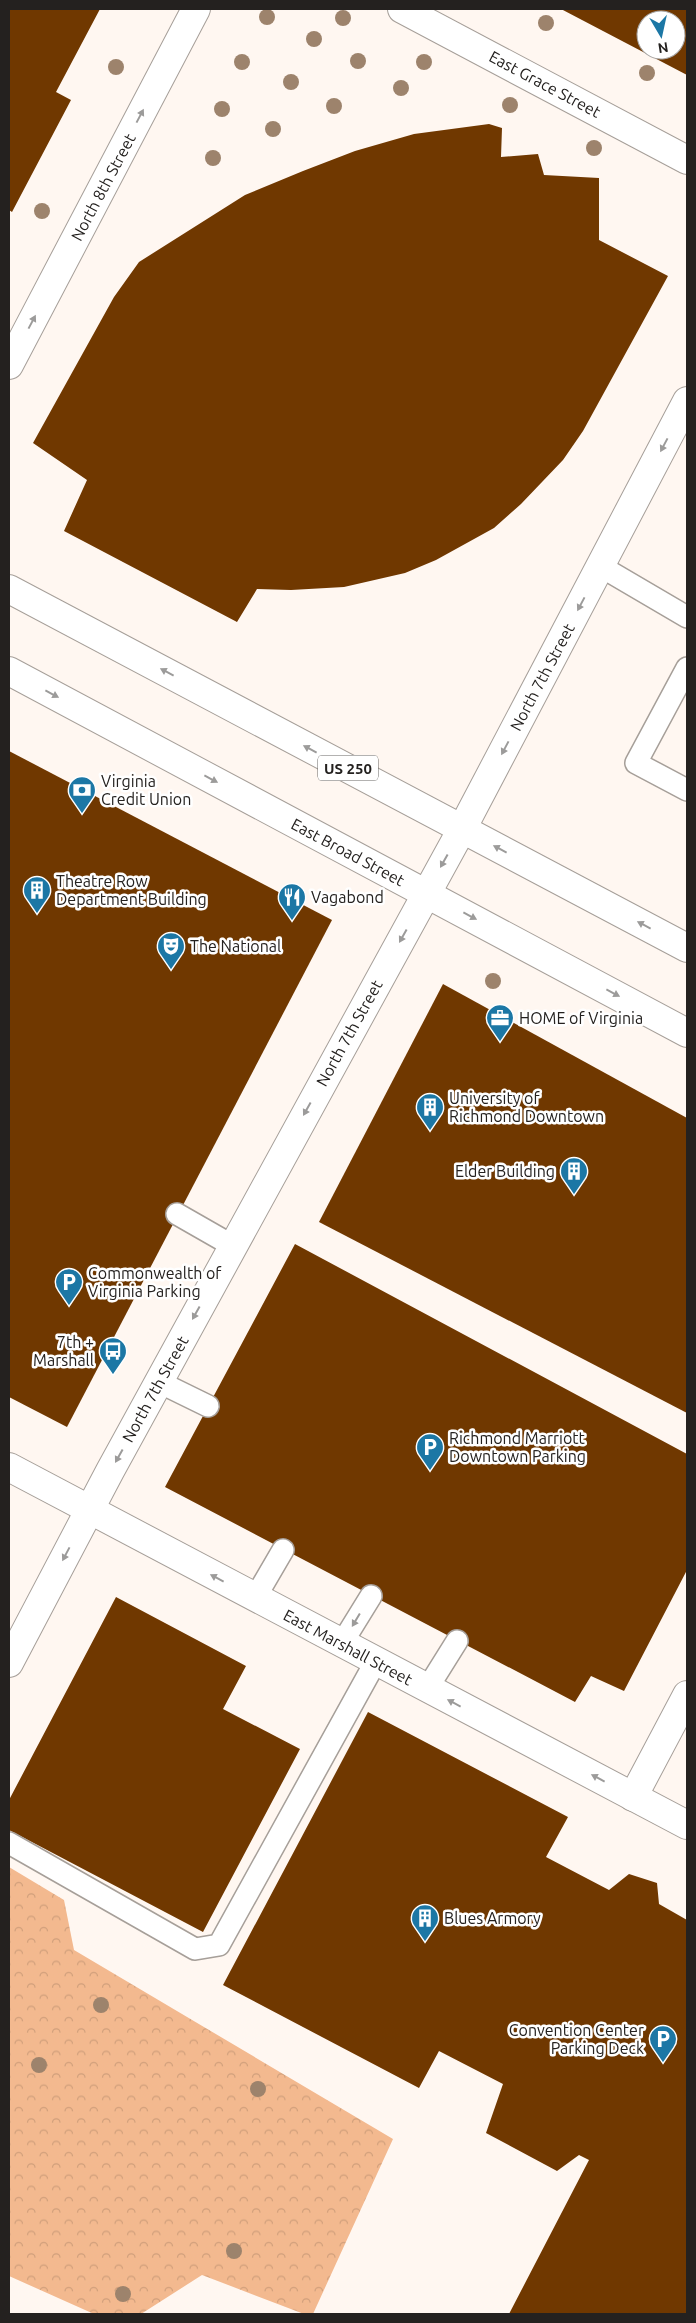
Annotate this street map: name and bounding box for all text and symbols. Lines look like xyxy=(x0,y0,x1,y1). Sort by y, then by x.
north arrow xyxy=(636,10,686,60)
text: N xyxy=(657,39,669,57)
street label: East Grace Street xyxy=(486,47,604,121)
one-way arrow xyxy=(136,109,144,123)
street label: North 8th Street xyxy=(67,130,139,244)
one-way arrow xyxy=(28,315,36,329)
one-way arrow xyxy=(660,438,669,451)
one-way arrow xyxy=(576,597,585,610)
street label: North 7th Street xyxy=(506,620,578,734)
one-way arrow xyxy=(160,668,173,677)
one-way arrow xyxy=(45,690,59,698)
one-way arrow xyxy=(501,740,509,755)
one-way arrow xyxy=(304,744,317,753)
road number: US 250 xyxy=(318,756,378,780)
place label: Virginia Credit Union xyxy=(101,772,191,808)
bank icon: Virginia Credit Union xyxy=(67,775,97,814)
one-way arrow xyxy=(203,775,218,783)
street label: East Broad Street xyxy=(288,815,408,890)
one-way arrow xyxy=(493,845,508,853)
one-way arrow xyxy=(440,855,449,868)
place label: Theatre Row Department Building xyxy=(56,872,207,908)
building icon: Theatre Row Department Building xyxy=(22,875,52,914)
restaurant icon: Vagabond xyxy=(277,882,307,921)
place label: Vagabond xyxy=(311,888,384,906)
one-way arrow xyxy=(463,912,476,921)
one-way arrow xyxy=(637,921,651,929)
one-way arrow xyxy=(399,929,407,944)
theatre icon: The National xyxy=(156,931,186,970)
place label: The National xyxy=(190,937,281,955)
street label: North 7th Street xyxy=(312,976,386,1089)
one-way arrow xyxy=(606,989,620,997)
office icon: HOME of Virginia xyxy=(485,1003,515,1042)
place label: HOME of Virginia xyxy=(519,1009,643,1027)
place label: University of Richmond Downtown xyxy=(449,1089,604,1125)
building icon: University of Richmond Downtown xyxy=(415,1092,445,1131)
one-way arrow xyxy=(303,1102,312,1116)
building icon: Elder Building xyxy=(559,1156,589,1195)
place label: Elder Building xyxy=(455,1162,555,1180)
place label: Commonwealth of Virginia Parking xyxy=(88,1264,222,1300)
parking icon: Commonwealth of Virginia Parking xyxy=(54,1267,84,1306)
one-way arrow xyxy=(192,1306,200,1321)
street label: North 7th Street xyxy=(118,1332,192,1445)
place label: 7th + Marshall xyxy=(33,1333,94,1369)
bus stop icon: 7th + Marshall xyxy=(98,1336,128,1375)
place label: Richmond Marriott Downtown Parking xyxy=(449,1429,586,1465)
parking icon: Richmond Marriott Downtown Parking xyxy=(415,1432,445,1471)
one-way arrow xyxy=(114,1449,123,1463)
one-way arrow xyxy=(62,1547,70,1561)
one-way arrow xyxy=(210,1574,224,1582)
street label: East Marshall Street xyxy=(281,1605,416,1689)
one-way arrow xyxy=(352,1613,361,1626)
one-way arrow xyxy=(447,1699,461,1707)
one-way arrow xyxy=(591,1774,605,1782)
building icon: Blues Armory xyxy=(410,1903,440,1942)
place label: Blues Armory xyxy=(444,1909,541,1927)
place label: Convention Center Parking Deck xyxy=(509,2021,644,2057)
parking icon: Convention Center Parking Deck xyxy=(648,2024,678,2063)

